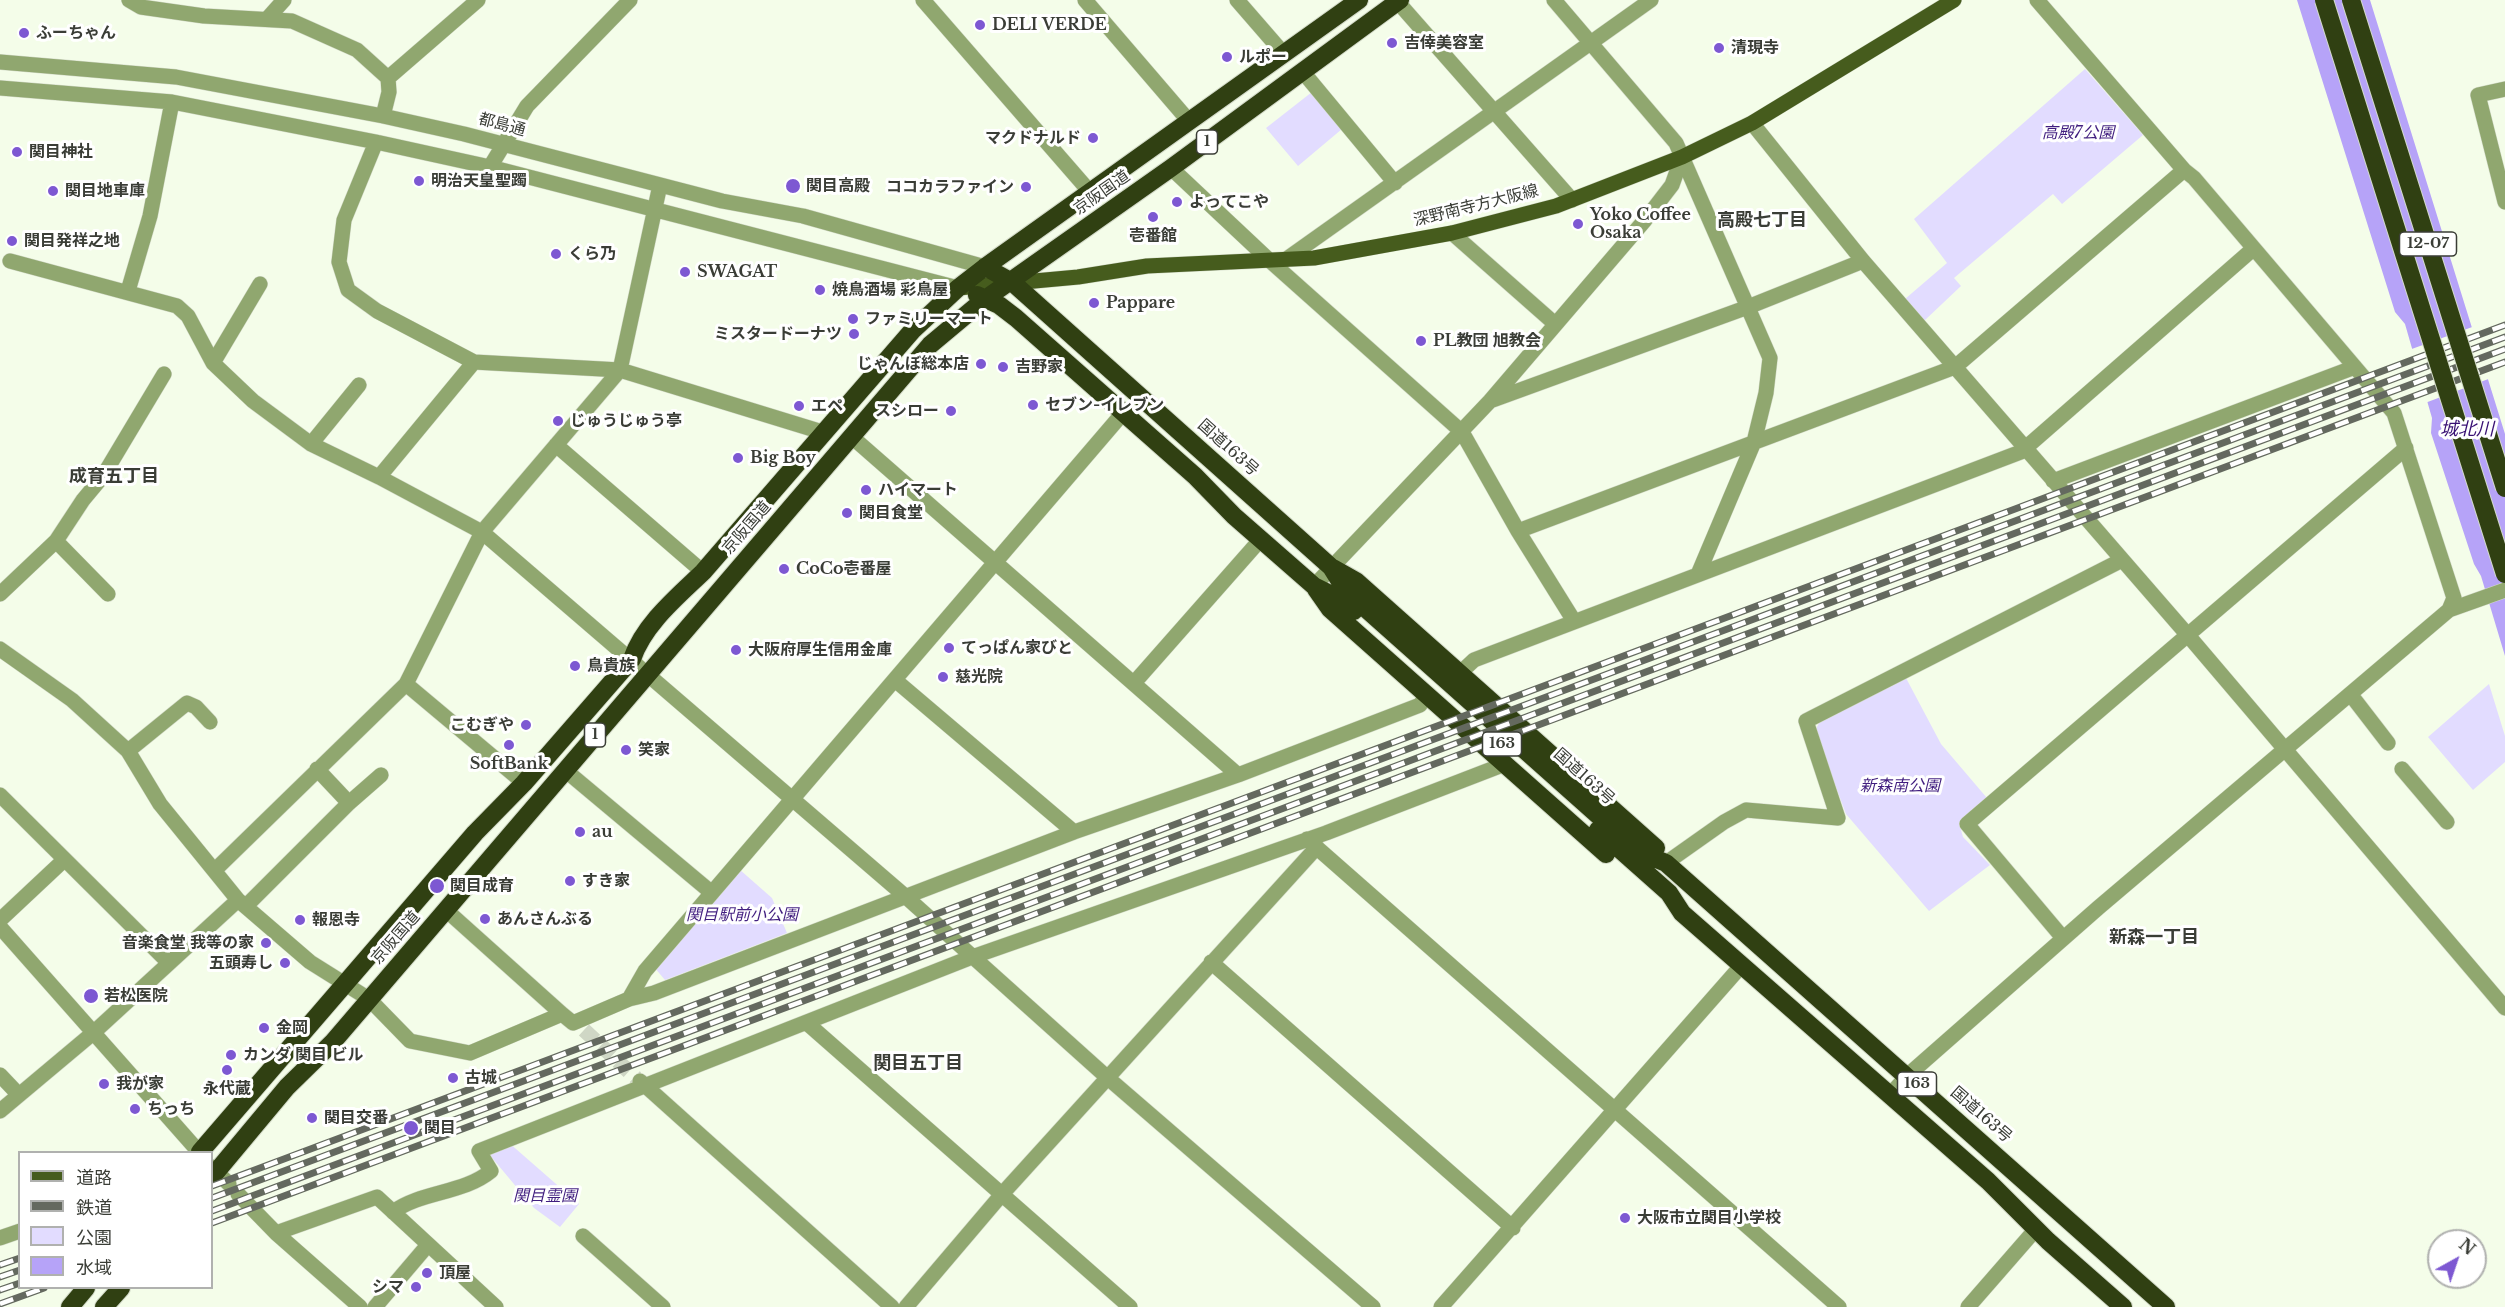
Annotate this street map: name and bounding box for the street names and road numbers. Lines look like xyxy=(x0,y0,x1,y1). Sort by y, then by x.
street label: 都島通 xyxy=(476,110,528,140)
road number: 1 xyxy=(1196,130,1218,154)
street label: 京阪国道 xyxy=(1070,167,1134,219)
street label: 深野南寺方大阪線 xyxy=(1412,181,1540,231)
road number: 12-07 xyxy=(2400,232,2456,256)
street label: 国道163号 xyxy=(1194,416,1262,480)
street label: 京阪国道 xyxy=(719,498,775,558)
road number: 1 xyxy=(584,723,606,747)
road number: 163 xyxy=(1482,732,1522,756)
street label: 国道163号 xyxy=(1550,745,1618,809)
street label: 京阪国道 xyxy=(368,908,424,968)
road number: 163 xyxy=(1898,1072,1936,1096)
street label: 国道163号 xyxy=(1946,1083,2016,1147)

